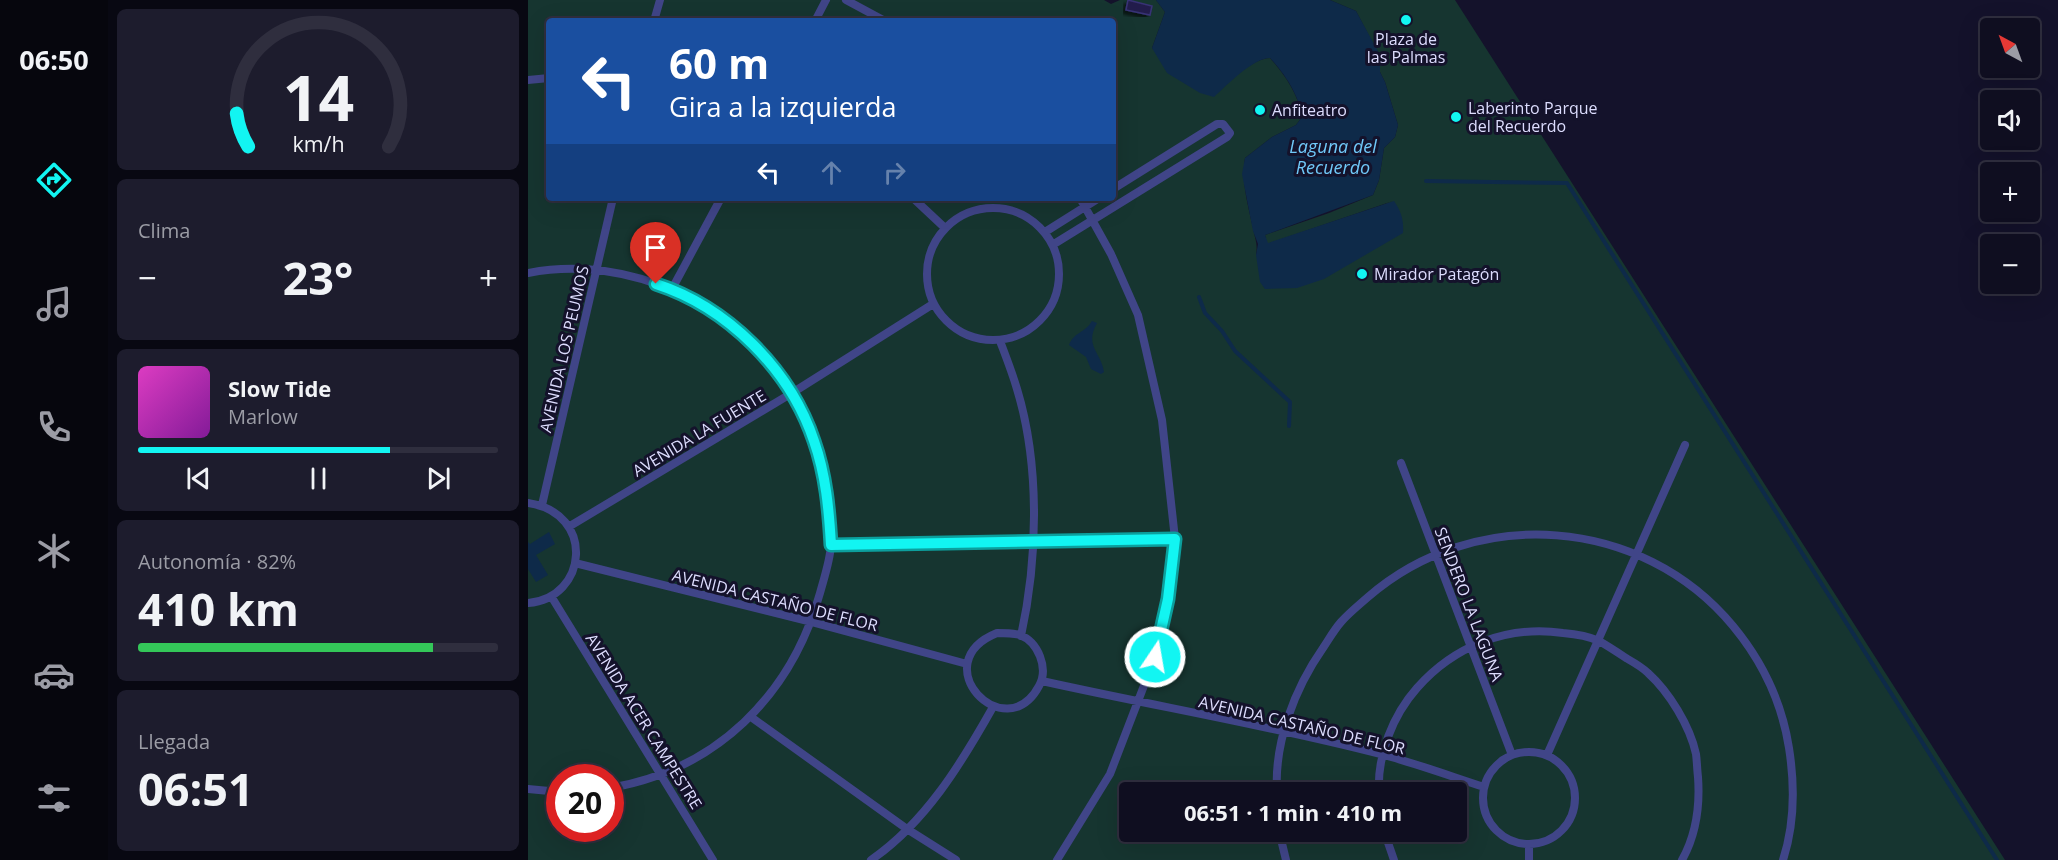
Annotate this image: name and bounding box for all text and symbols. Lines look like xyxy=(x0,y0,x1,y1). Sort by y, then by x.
marker: Plaza de las Palmas xyxy=(1399,13,1413,27)
north arrow xyxy=(1980,18,2040,78)
map controls xyxy=(1980,18,2040,294)
place label: Plaza de las Palmas xyxy=(1367,28,1445,68)
text: 60 m xyxy=(669,34,769,91)
text: 06:50 xyxy=(19,41,89,78)
icon: left xyxy=(570,42,648,120)
text: 14 xyxy=(282,54,354,139)
text: Gira a la izquierda xyxy=(669,88,896,125)
button: sound xyxy=(1980,90,2040,150)
place label: Laberinto Parque del Recuerdo xyxy=(1468,97,1598,137)
place label: Anfiteatro xyxy=(1272,99,1347,121)
marker: Anfiteatro xyxy=(1253,103,1267,117)
marker: Laberinto Parque del Recuerdo xyxy=(1449,110,1463,124)
text: km/h xyxy=(292,129,344,158)
water label: Laguna del Recuerdo xyxy=(1289,134,1377,179)
icon: left xyxy=(752,156,785,189)
icon: ahead xyxy=(815,156,848,189)
icon: right xyxy=(878,156,911,189)
icon: directions xyxy=(33,159,75,201)
button: + xyxy=(1980,162,2040,222)
text: Clima xyxy=(138,217,190,244)
pin xyxy=(630,222,681,284)
icon: arrive xyxy=(639,231,672,264)
button: − xyxy=(1980,234,2040,294)
text: 23° xyxy=(283,247,353,308)
text: − xyxy=(138,255,157,300)
text: + xyxy=(479,255,498,300)
street label: AVENIDA LOS PEUMOS xyxy=(534,263,594,435)
place label: Mirador Patagón xyxy=(1374,263,1499,285)
marker: Mirador Patagón xyxy=(1355,267,1369,281)
icon: music xyxy=(33,283,75,325)
text: Slow Tide xyxy=(228,373,331,403)
street label: AVENIDA LA FUENTE xyxy=(628,384,770,482)
text: Marlow xyxy=(228,403,298,430)
icon: phone xyxy=(33,406,75,448)
icon: previous xyxy=(182,462,215,495)
icon: pause xyxy=(302,462,335,495)
icon: next xyxy=(422,462,455,495)
street label: SENDERO LA LAGUNA xyxy=(1429,524,1509,685)
icon: climate xyxy=(33,530,75,572)
text: Autonomía · 82% xyxy=(138,548,296,575)
street label: AVENIDA CASTAÑO DE FLOR xyxy=(670,564,880,636)
text: 410 km xyxy=(138,578,299,639)
position arrow xyxy=(1123,625,1187,689)
street label: AVENIDA ACER CAMPESTRE xyxy=(581,629,707,813)
icon: car xyxy=(33,654,75,696)
street label: AVENIDA CASTAÑO DE FLOR xyxy=(1197,691,1407,759)
text: Llegada xyxy=(138,728,210,755)
text: 06:51 xyxy=(138,758,254,819)
speed limit sign: 20 xyxy=(546,764,624,842)
icon: filters xyxy=(33,777,75,819)
text: 06:51 · 1 min · 410 m xyxy=(1184,797,1402,827)

